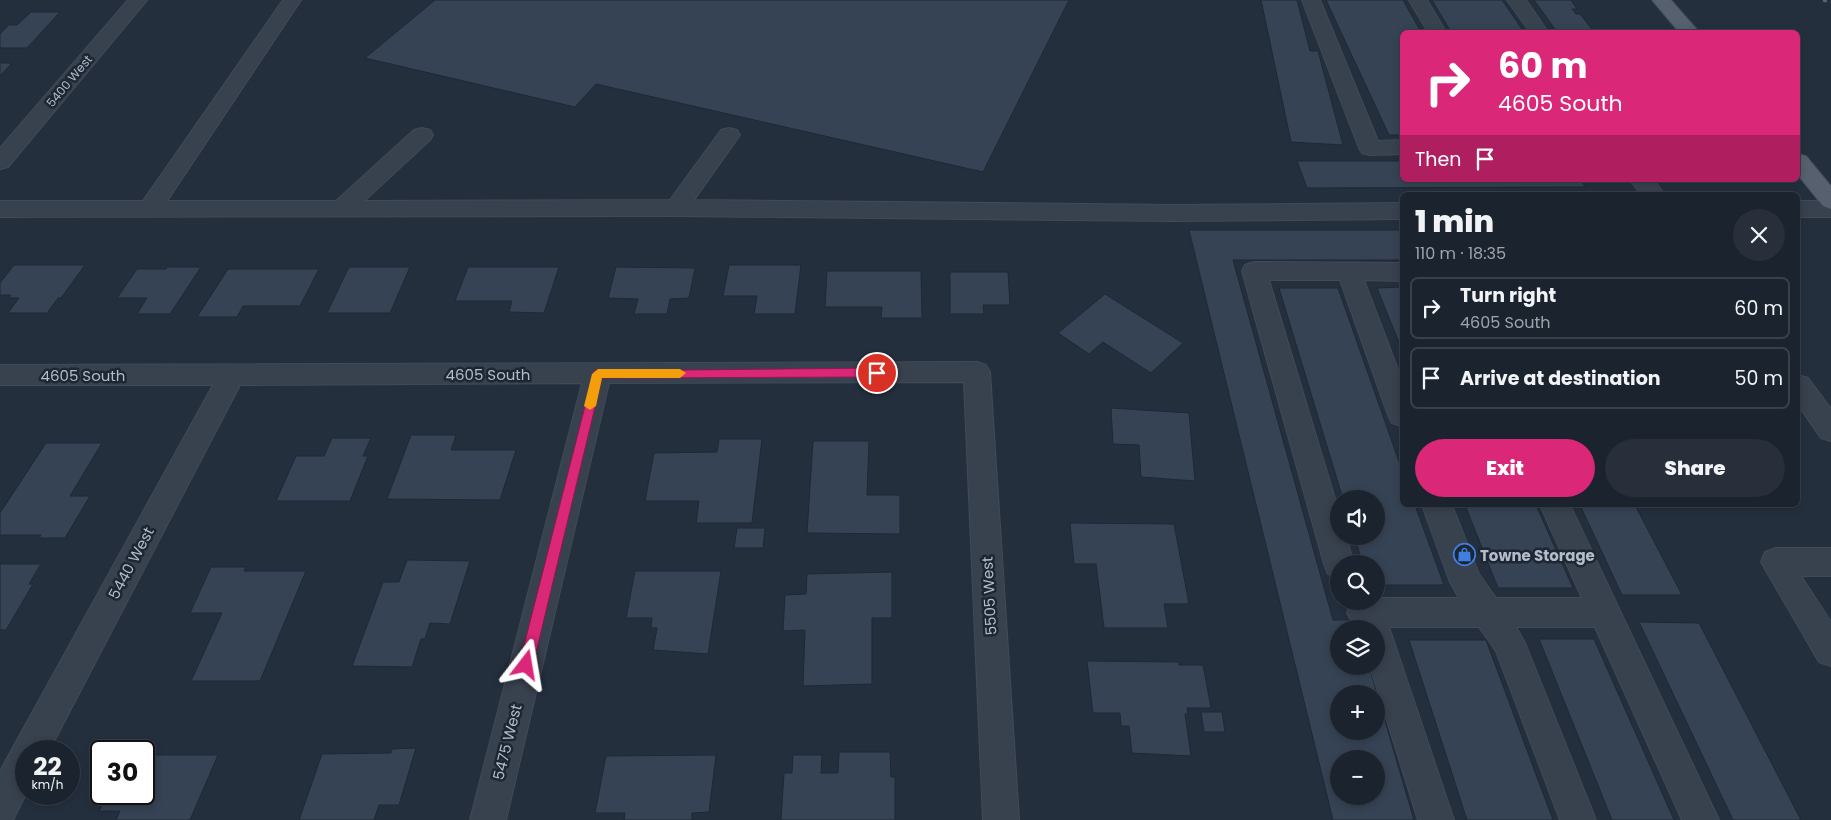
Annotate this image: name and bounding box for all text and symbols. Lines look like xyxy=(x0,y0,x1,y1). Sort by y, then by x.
text: 60 m xyxy=(1498,41,1588,90)
icon: right xyxy=(1415,50,1480,115)
street label: 5400 West xyxy=(42,51,96,111)
text: 4605 South xyxy=(1498,88,1622,119)
icon: arrive xyxy=(1471,145,1499,173)
text: Then xyxy=(1415,146,1461,173)
text: 1 min xyxy=(1415,200,1494,243)
button: close xyxy=(1733,209,1785,261)
text: 110 m · 18:35 xyxy=(1415,242,1506,265)
text: Turn right xyxy=(1460,282,1556,309)
icon: right xyxy=(1417,294,1445,322)
text: 60 m xyxy=(1734,295,1783,322)
text: 4605 South xyxy=(1460,311,1551,334)
pin xyxy=(856,352,898,394)
icon: arrive xyxy=(863,359,891,387)
street label: 4605 South xyxy=(446,364,530,385)
icon: arrive xyxy=(1417,364,1445,392)
street label: 4605 South xyxy=(41,365,125,386)
text: Arrive at destination xyxy=(1460,365,1661,392)
text: 50 m xyxy=(1734,365,1783,392)
button: Exit xyxy=(1415,439,1595,497)
button: Share xyxy=(1605,439,1785,497)
map controls xyxy=(1330,490,1385,805)
button: sound xyxy=(1330,490,1385,545)
street label: 5440 West xyxy=(103,523,159,603)
shop icon: Towne Storage xyxy=(1452,543,1476,567)
place label: Towne Storage xyxy=(1480,545,1595,566)
button: search xyxy=(1330,555,1385,610)
street label: 5505 West xyxy=(976,556,1002,636)
button: layers xyxy=(1330,620,1385,675)
position arrow xyxy=(499,638,551,690)
button: + xyxy=(1330,685,1385,740)
street label: 5475 West xyxy=(487,702,527,782)
speed limit sign: 30 xyxy=(90,740,155,805)
text: 22 xyxy=(33,749,62,784)
button: − xyxy=(1330,750,1385,805)
text: km/h xyxy=(32,776,63,793)

